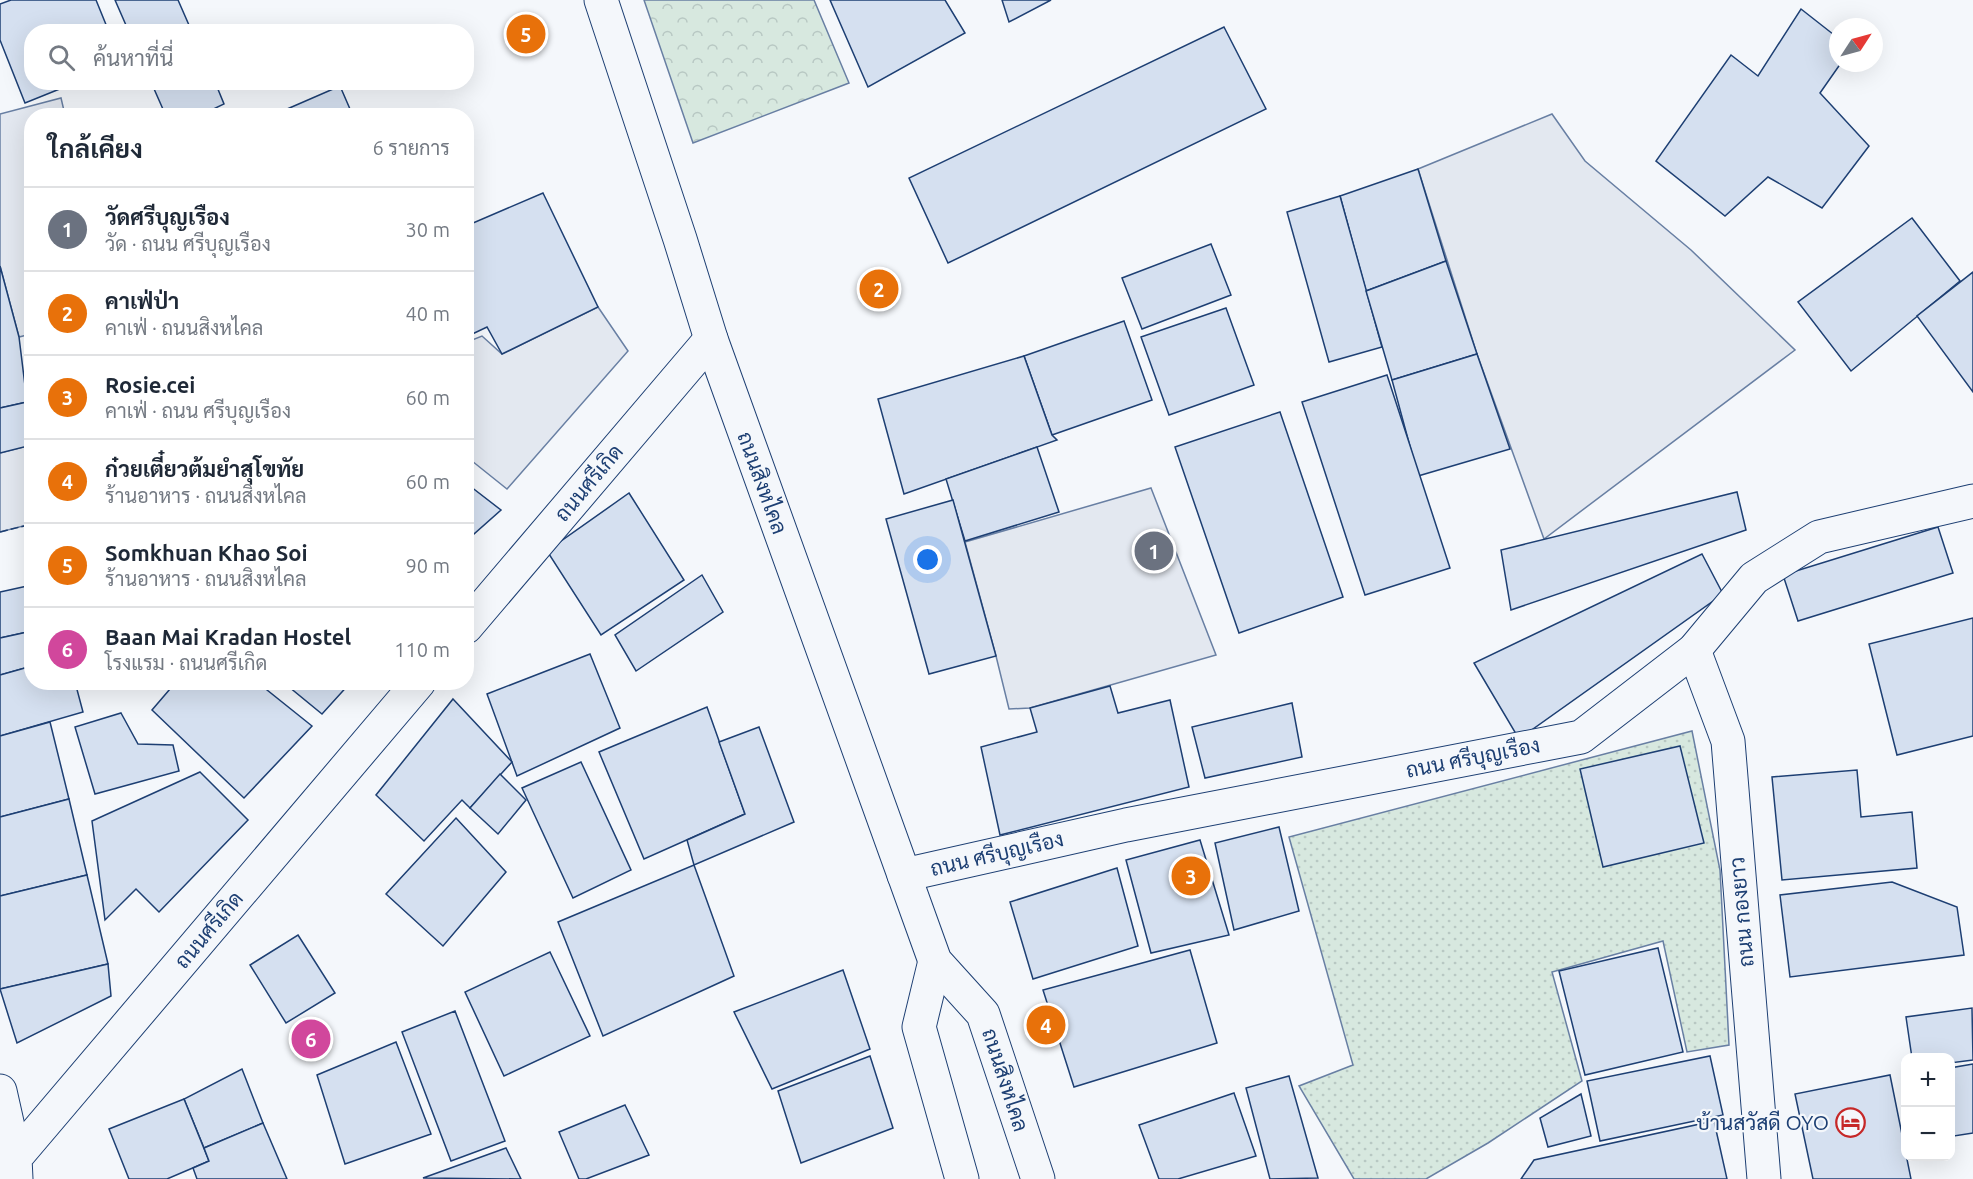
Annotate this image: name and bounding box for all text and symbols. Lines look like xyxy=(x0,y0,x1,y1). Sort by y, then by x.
pin: 5 xyxy=(506,12,546,57)
north arrow xyxy=(1829,18,1883,72)
search box xyxy=(24,24,474,90)
icon: search xyxy=(45,41,78,74)
text: ค้นหาที่นี่ xyxy=(93,45,173,70)
text: ใกล้เคียง xyxy=(48,134,143,163)
text: 6 รายการ xyxy=(372,136,450,159)
text: วัดศรีบุญเรือง xyxy=(105,204,230,229)
text: 1 xyxy=(62,218,73,241)
text: 30 m xyxy=(406,218,450,241)
text: วัด · ถนน ศรีบุญเรือง xyxy=(105,232,271,255)
pin: 2 xyxy=(860,266,898,312)
text: คาเฟ่ป่า xyxy=(105,288,179,313)
text: 2 xyxy=(62,302,73,325)
text: 40 m xyxy=(406,302,450,325)
text: คาเฟ่ · ถนนสิงหไคล xyxy=(105,316,263,339)
text: Rosie.cei xyxy=(105,372,195,397)
text: 3 xyxy=(62,386,73,409)
text: 60 m xyxy=(406,386,450,409)
text: คาเฟ่ · ถนน ศรีบุญเรือง xyxy=(105,399,291,422)
street label: ถนนสิงหไคล xyxy=(733,428,793,537)
street label: ถนนศรีเกิด xyxy=(549,439,627,526)
text: ก๋วยเตี๋ยวต้มยำสุโขทัย xyxy=(105,456,304,481)
text: 4 xyxy=(62,470,73,493)
text: 60 m xyxy=(406,470,450,493)
text: ร้านอาหาร · ถนนสิงหไคล xyxy=(105,484,307,507)
pin: 1 xyxy=(1134,528,1174,574)
text: Somkhuan Khao Soi xyxy=(105,540,308,565)
your location xyxy=(913,545,942,574)
text: 5 xyxy=(62,554,73,577)
text: 90 m xyxy=(406,554,450,577)
text: ร้านอาหาร · ถนนสิงหไคล xyxy=(105,567,307,590)
text: Baan Mai Kradan Hostel xyxy=(105,624,351,649)
text: 6 xyxy=(62,638,73,661)
text: 110 m xyxy=(394,638,450,661)
text: โรงแรม · ถนนศรีเกิด xyxy=(105,651,267,674)
street label: ถนน ศรีบุญเรือง xyxy=(1404,731,1542,785)
street label: ถนน ศรีบุญเรือง xyxy=(928,825,1066,883)
pin: 3 xyxy=(1172,854,1210,898)
street label: ถนน กองยาว xyxy=(1724,856,1758,968)
street label: ถนนศรีเกิด xyxy=(169,886,247,973)
pin: 4 xyxy=(1026,1002,1066,1048)
pin: 6 xyxy=(292,1016,330,1062)
street label: ถนนสิงหไคล xyxy=(978,1025,1034,1134)
map controls xyxy=(1901,1053,1955,1161)
button: + xyxy=(1901,1053,1955,1107)
hotel icon: บ้านสวัสดี OYO xyxy=(1834,1107,1866,1139)
button: − xyxy=(1901,1107,1955,1161)
place label: บ้านสวัสดี OYO xyxy=(1696,1110,1829,1134)

